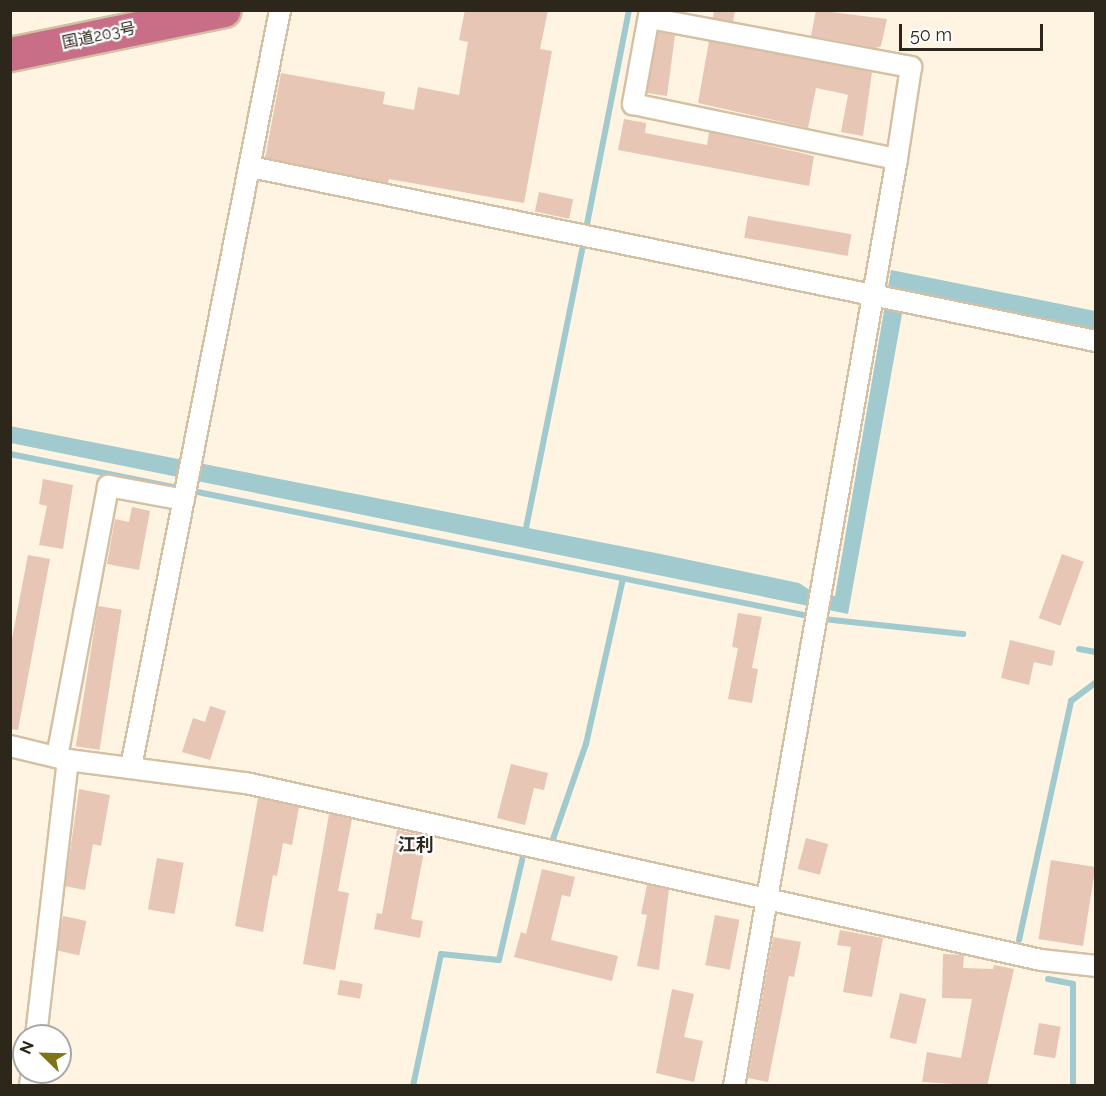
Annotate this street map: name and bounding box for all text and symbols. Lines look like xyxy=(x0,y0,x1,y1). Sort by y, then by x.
scale bar xyxy=(902,12,1046,50)
street label: 国道203号 xyxy=(60,19,138,53)
text: 50 m xyxy=(910,24,952,45)
district label: 江利 xyxy=(398,834,434,856)
north arrow xyxy=(12,1024,72,1084)
text: N xyxy=(16,1038,38,1057)

